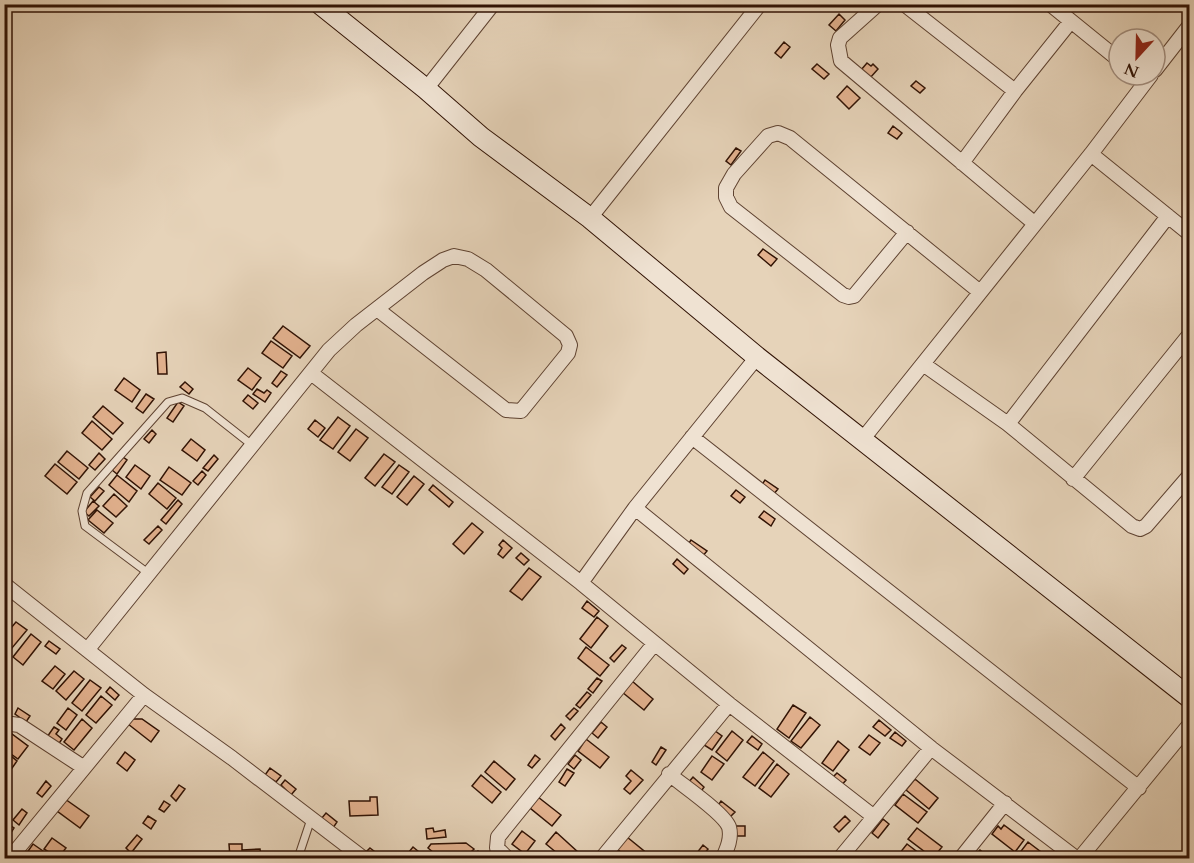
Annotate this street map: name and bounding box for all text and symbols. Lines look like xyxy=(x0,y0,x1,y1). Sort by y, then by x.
north arrow xyxy=(1107,27,1167,87)
text: N xyxy=(1121,57,1142,83)

